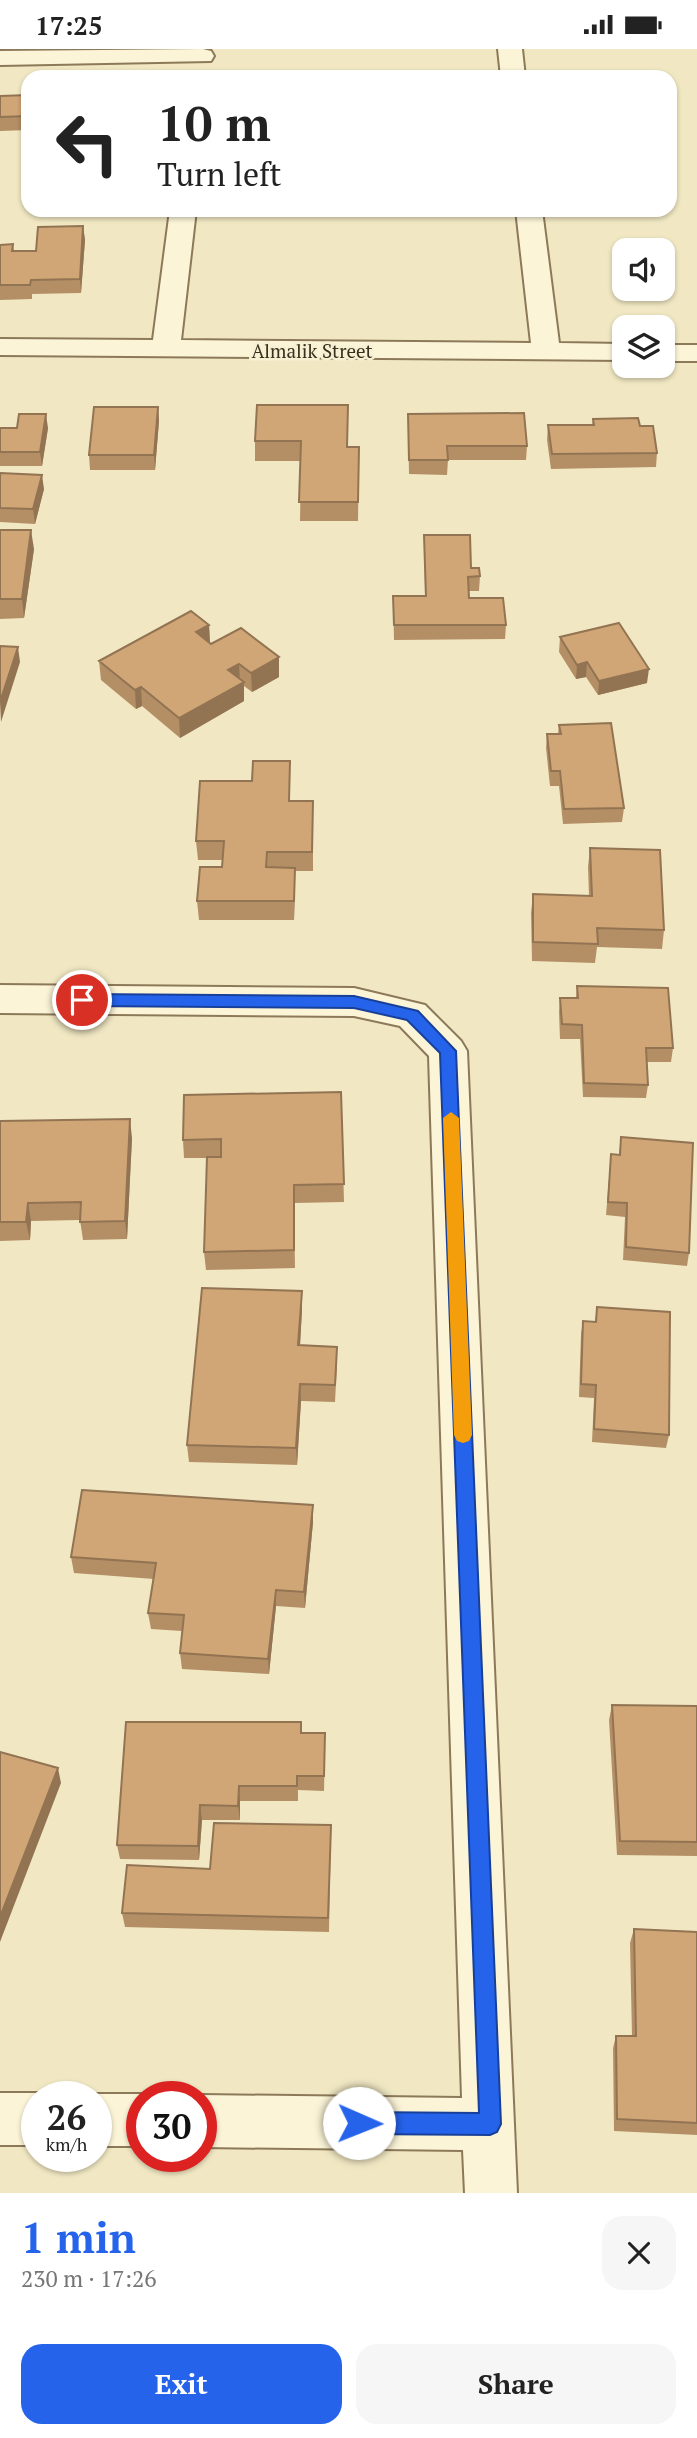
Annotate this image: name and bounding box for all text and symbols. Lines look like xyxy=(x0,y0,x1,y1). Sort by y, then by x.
text: 17:25 xyxy=(35,8,103,42)
text: 10 m xyxy=(157,90,271,155)
icon: left xyxy=(42,98,133,189)
text: Turn left xyxy=(157,153,281,195)
map controls xyxy=(612,238,675,378)
button: sound xyxy=(612,238,675,301)
button: layers xyxy=(612,315,675,378)
street label: Almalik Street xyxy=(251,338,373,363)
pin xyxy=(52,970,112,1030)
icon: arrive xyxy=(63,981,101,1019)
speed limit sign: 30 xyxy=(126,2081,217,2172)
position arrow xyxy=(322,2086,396,2160)
text: 26 xyxy=(47,2094,86,2140)
text: km/h xyxy=(46,2132,87,2156)
text: 1 min xyxy=(21,2209,136,2265)
button: close xyxy=(602,2216,676,2290)
text: 230 m · 17:26 xyxy=(21,2263,156,2294)
button: Exit xyxy=(21,2344,342,2424)
button: Share xyxy=(356,2344,676,2424)

